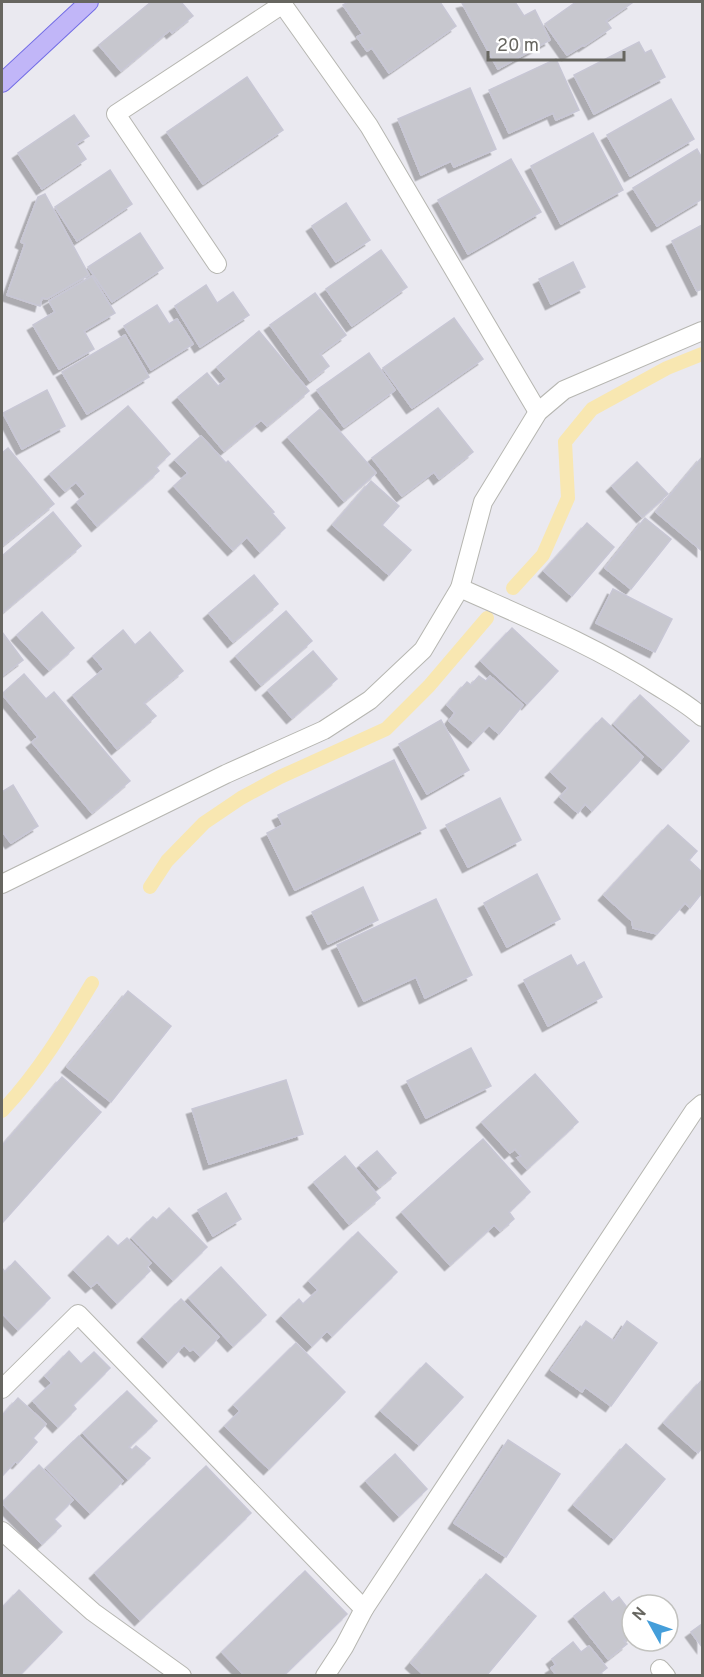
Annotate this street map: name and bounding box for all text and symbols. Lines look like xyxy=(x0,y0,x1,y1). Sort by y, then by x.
scale bar xyxy=(488,24,624,62)
text: 20 m xyxy=(497,35,539,58)
north arrow xyxy=(620,1593,680,1653)
text: N xyxy=(629,1604,651,1625)

